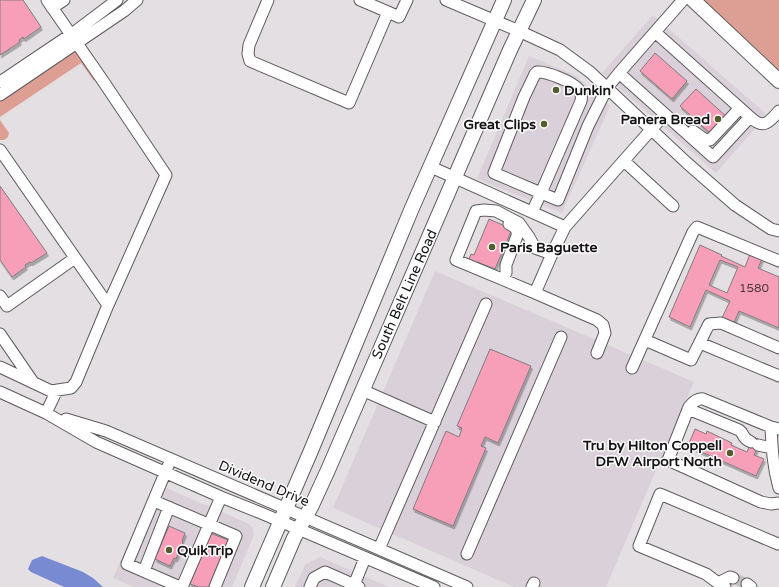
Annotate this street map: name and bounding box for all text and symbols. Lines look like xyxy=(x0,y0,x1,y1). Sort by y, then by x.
place label: Dunkin' xyxy=(564,82,614,99)
marker: Dunkin' xyxy=(551,85,561,95)
place label: Panera Bread xyxy=(620,111,710,128)
marker: Panera Bread xyxy=(713,114,723,124)
place label: Great Clips xyxy=(463,116,536,133)
marker: Great Clips xyxy=(539,119,549,129)
street label: South Belt Line Road xyxy=(368,227,441,362)
place label: Paris Baguette xyxy=(500,239,598,256)
marker: Paris Baguette xyxy=(487,242,497,252)
house number: 1580 xyxy=(739,281,770,295)
place label: Tru by Hilton Coppell DFW Airport North xyxy=(582,437,722,470)
marker: Tru by Hilton Coppell DFW Airport North xyxy=(725,448,735,458)
street label: Dividend Drive xyxy=(216,457,312,510)
place label: QuikTrip xyxy=(177,542,233,559)
marker: QuikTrip xyxy=(164,545,174,555)

